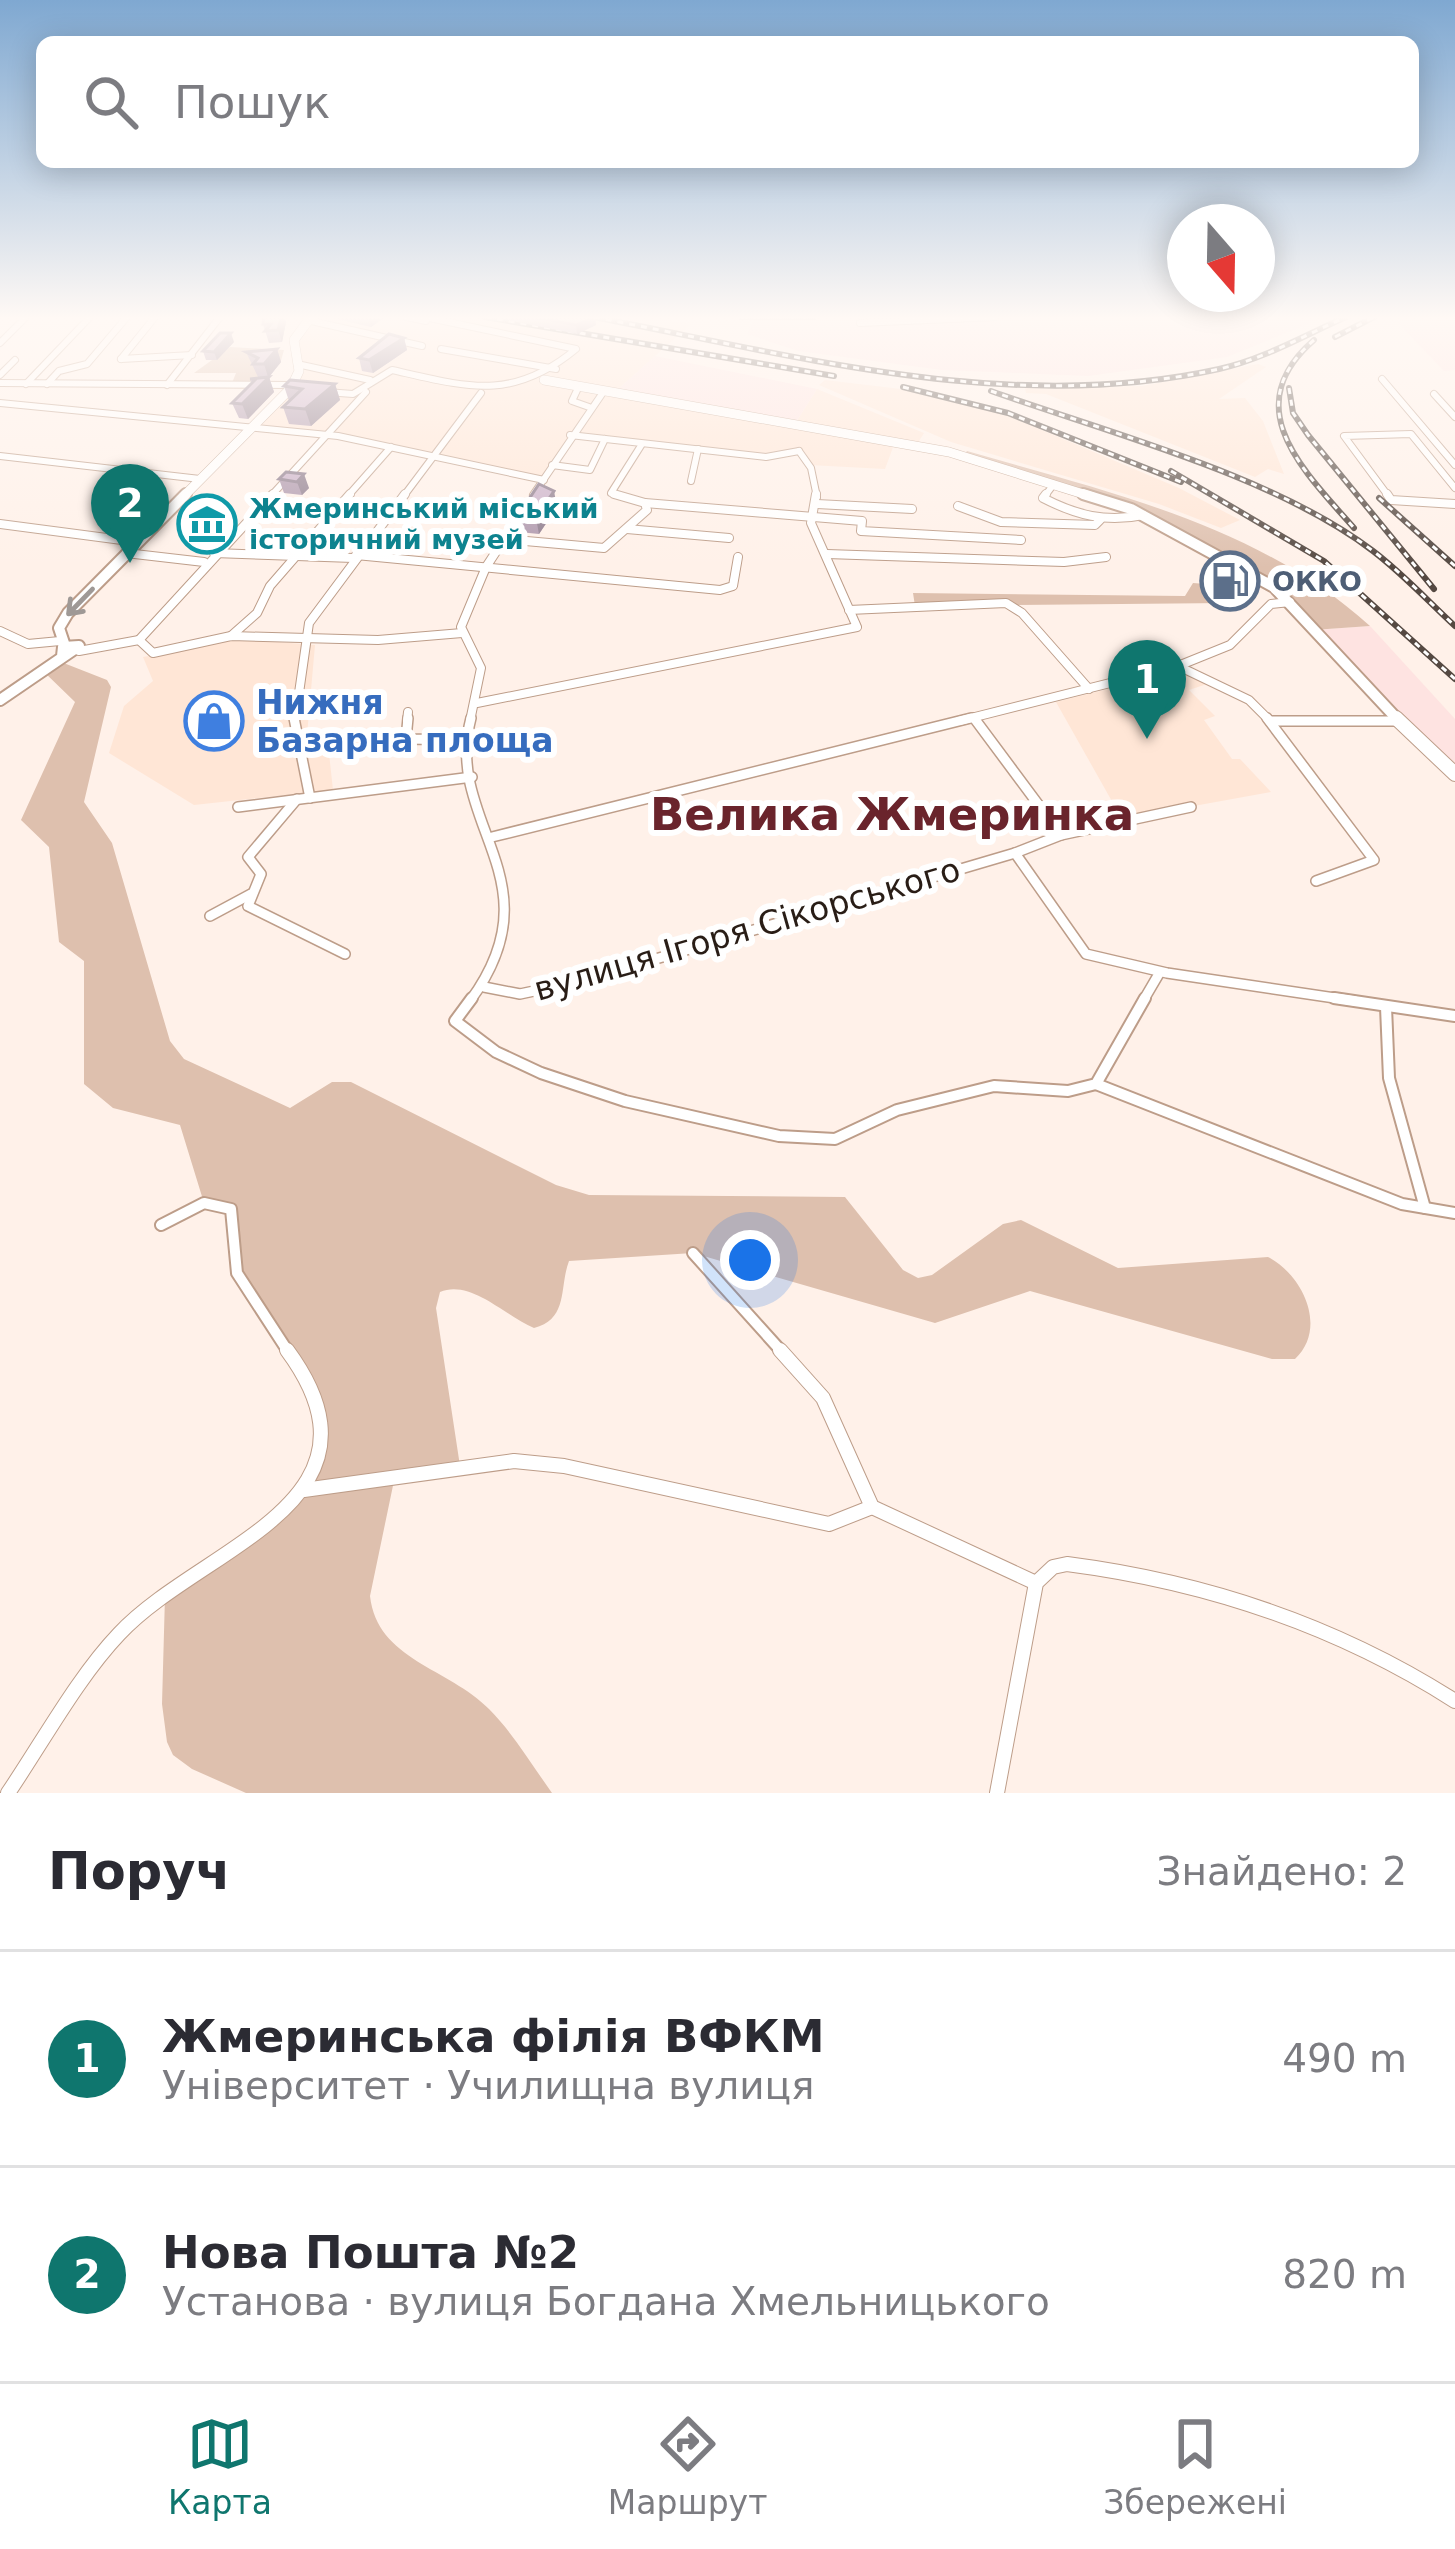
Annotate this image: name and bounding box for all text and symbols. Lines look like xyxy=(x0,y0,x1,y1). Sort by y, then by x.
search box xyxy=(36,36,1419,168)
icon: search xyxy=(78,69,144,135)
text: Пошук xyxy=(174,76,330,129)
north arrow xyxy=(1167,204,1275,312)
pin: 2 xyxy=(91,464,169,563)
museum icon: Жмеринський міський історичний музей xyxy=(176,493,238,555)
place label: Жмеринський міський історичний музей xyxy=(249,493,599,555)
fuel station icon: ОККО xyxy=(1199,550,1261,612)
place label: ОККО xyxy=(1272,566,1362,597)
one-way arrow xyxy=(66,587,94,616)
pin: 1 xyxy=(1108,640,1186,739)
place label: Нижня Базарна площа xyxy=(256,683,553,760)
shop icon: Нижня Базарна площа xyxy=(183,690,245,752)
district label: Велика Жмеринка xyxy=(650,788,1134,841)
street label: вулиця Ігоря Сікорського xyxy=(529,849,965,1009)
your location xyxy=(720,1230,780,1290)
text: Поруч xyxy=(48,1842,230,1901)
text: Знайдено: 2 xyxy=(1157,1849,1407,1894)
text: Жмеринська філія ВФКМ xyxy=(162,2010,824,2063)
text: 1 xyxy=(73,2036,101,2081)
text: 490 m xyxy=(1282,2036,1407,2081)
text: Університет · Училищна вулиця xyxy=(162,2063,815,2108)
text: Нова Пошта №2 xyxy=(162,2226,579,2279)
text: 2 xyxy=(73,2252,101,2297)
text: 820 m xyxy=(1282,2252,1407,2297)
text: Установа · вулиця Богдана Хмельницького xyxy=(162,2279,1050,2324)
tab: Карта xyxy=(168,2411,272,2522)
tab: Маршрут xyxy=(608,2411,767,2522)
tab: Збережені xyxy=(1103,2411,1287,2522)

